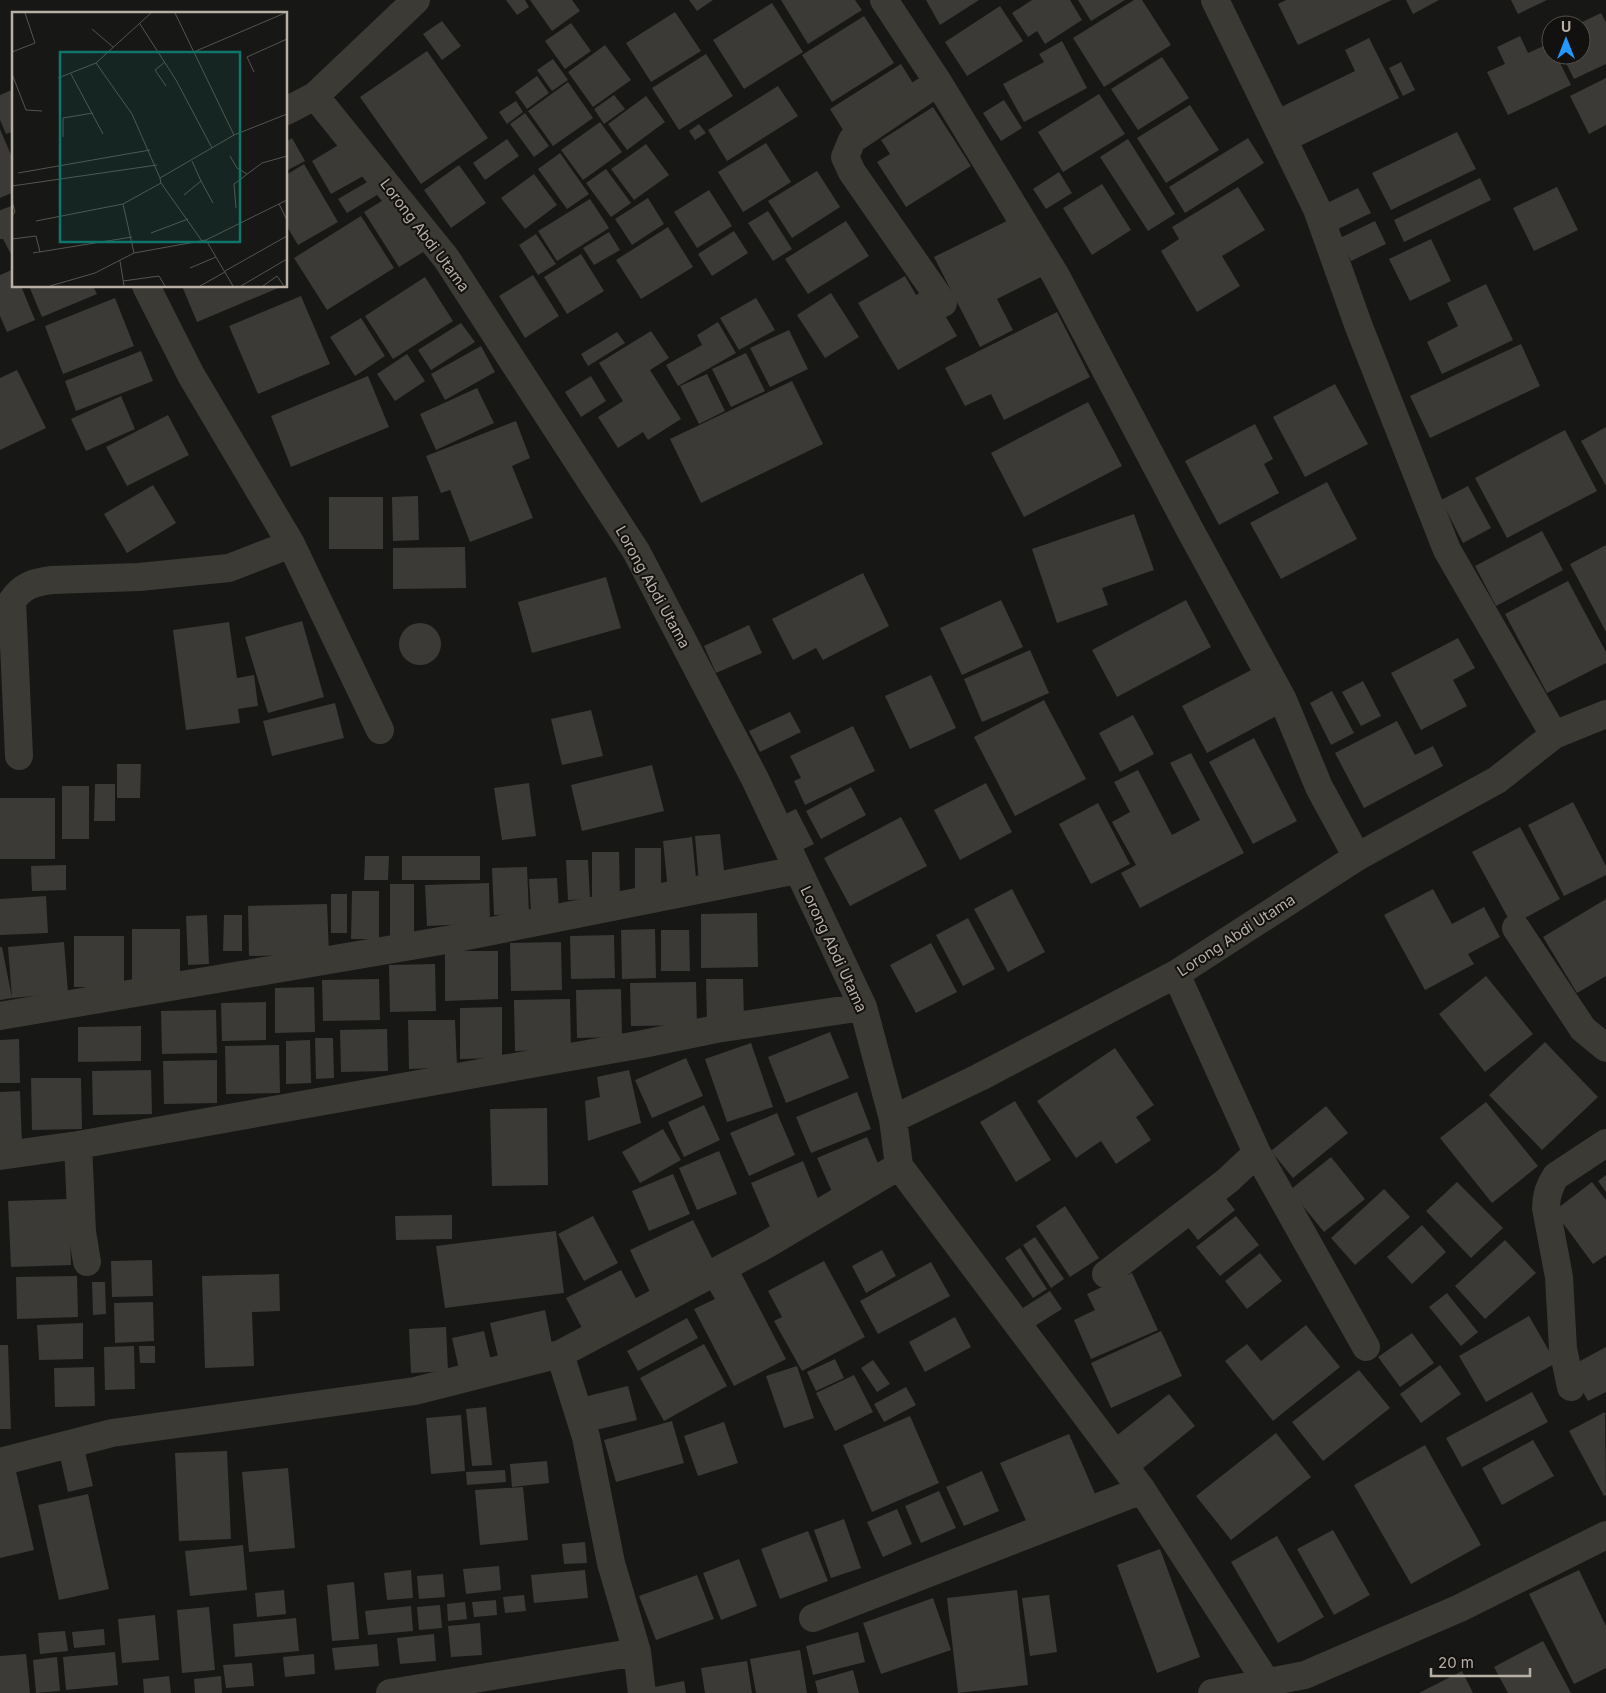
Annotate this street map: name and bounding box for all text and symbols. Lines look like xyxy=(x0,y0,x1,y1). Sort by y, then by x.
inset map xyxy=(12,12,288,288)
north arrow xyxy=(1541,15,1591,65)
text: U xyxy=(1561,18,1571,35)
street label: Lorong Abdi Utama xyxy=(376,175,474,295)
street label: Lorong Abdi Utama xyxy=(612,523,694,651)
street label: Lorong Abdi Utama xyxy=(796,883,872,1015)
street label: Lorong Abdi Utama xyxy=(1173,890,1299,980)
scale bar xyxy=(1431,1646,1530,1678)
text: 20 m xyxy=(1438,1653,1474,1672)

